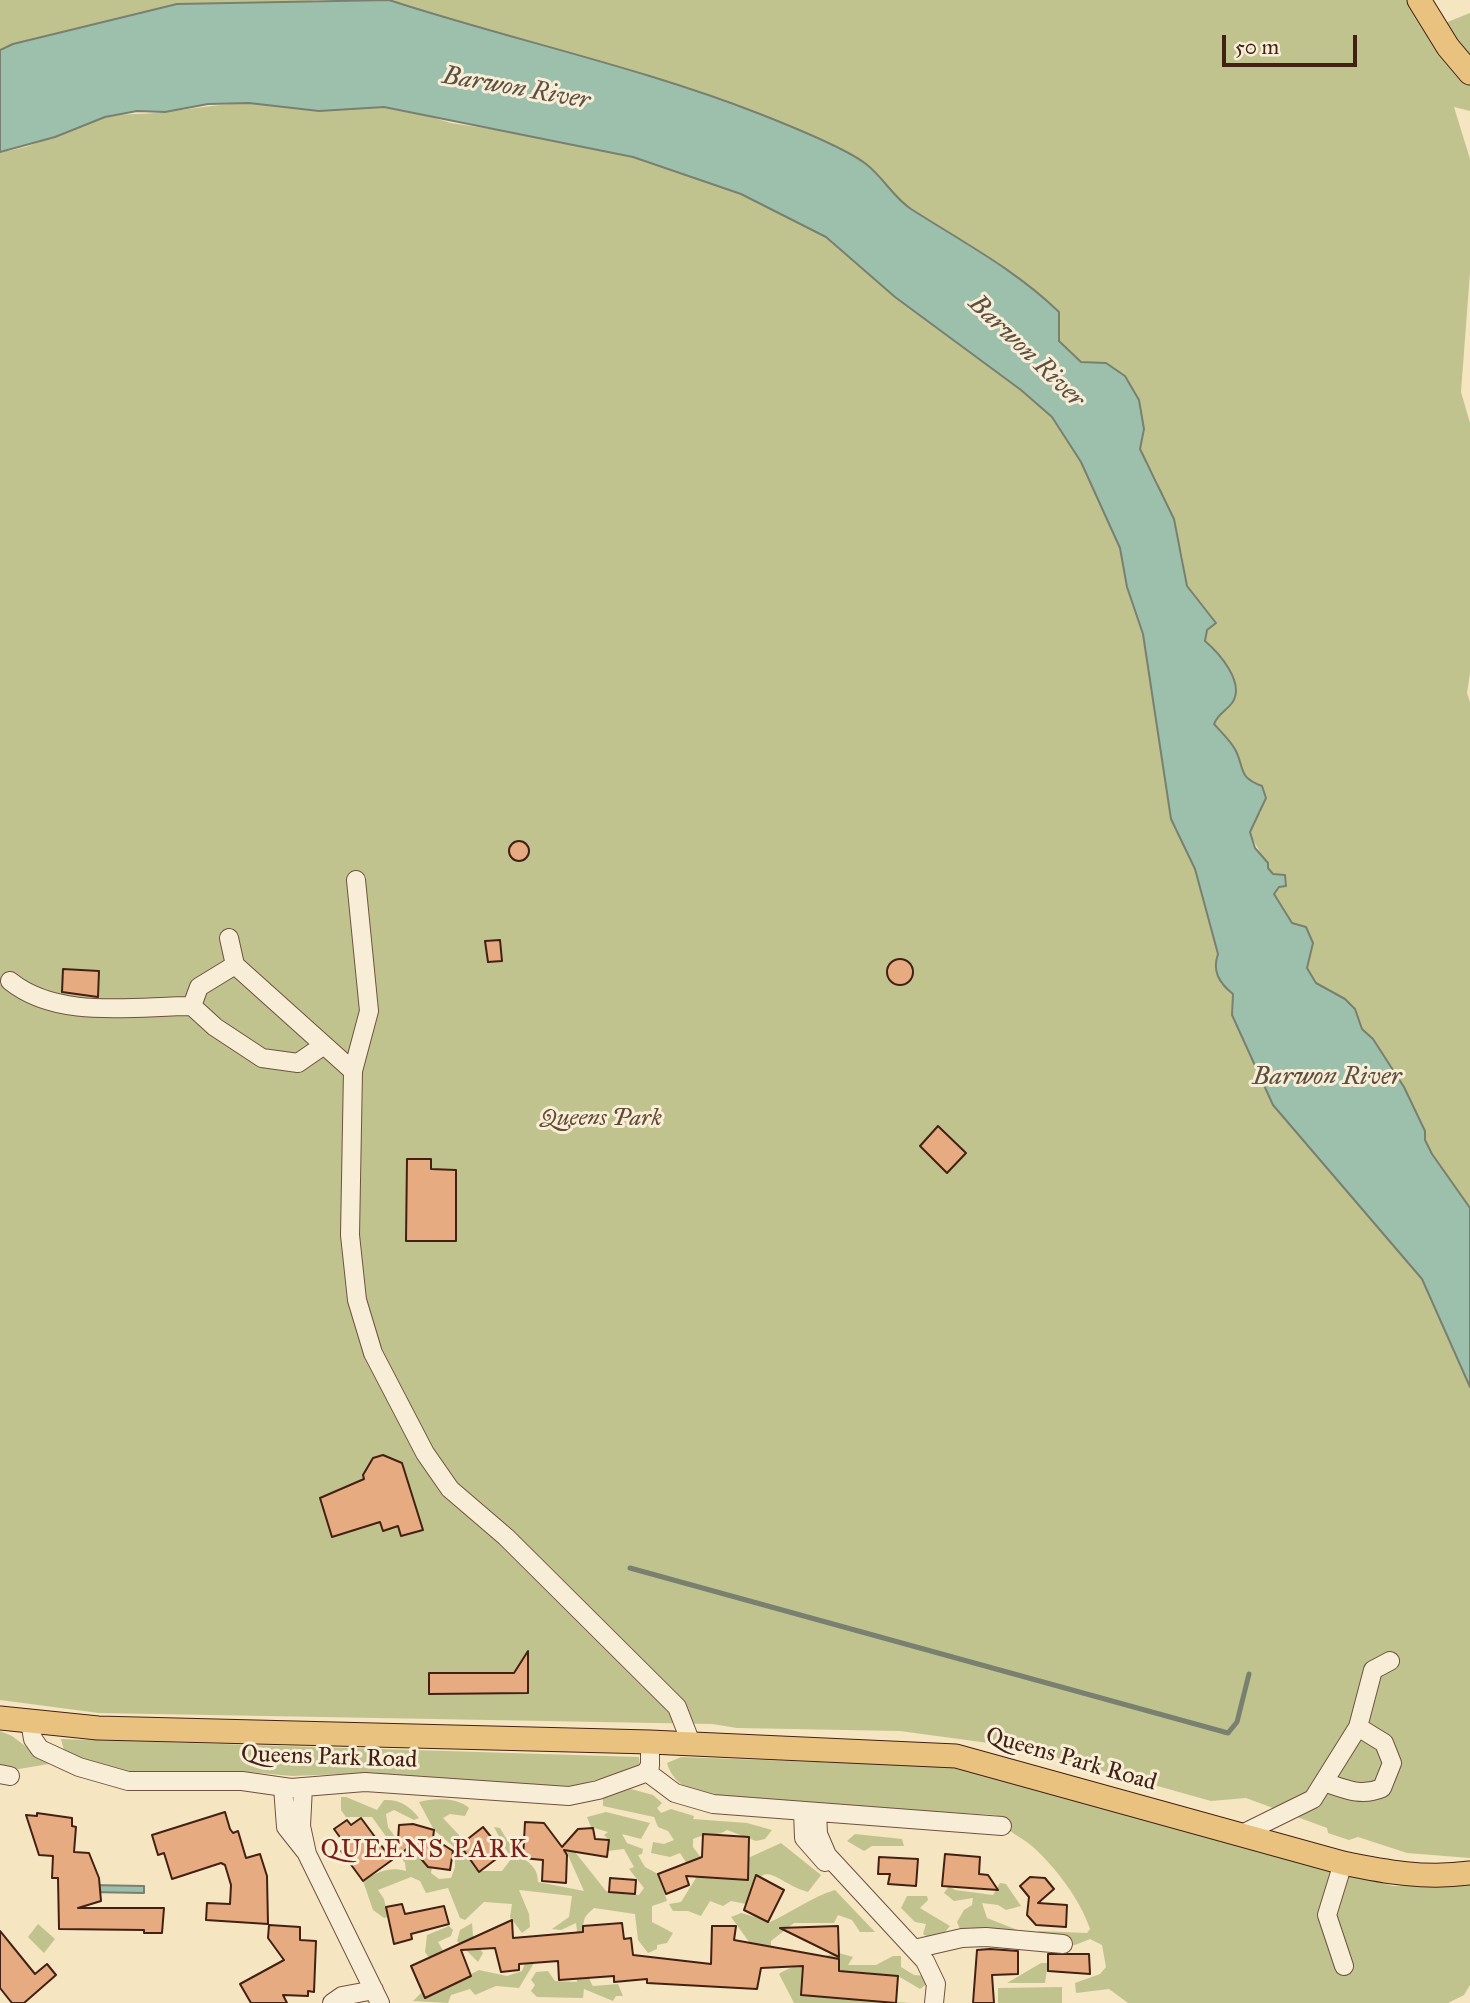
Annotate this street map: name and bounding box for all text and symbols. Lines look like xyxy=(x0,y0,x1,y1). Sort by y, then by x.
scale bar xyxy=(1225,21,1360,65)
text: 50 m xyxy=(1235,34,1279,60)
water label: Barwon River xyxy=(440,61,592,117)
water label: Barwon River xyxy=(961,289,1091,415)
water label: Barwon River xyxy=(1252,1062,1402,1094)
park label: Queens Park xyxy=(540,1105,662,1133)
street label: Queens Park Road xyxy=(982,1722,1160,1798)
street label: Queens Park Road xyxy=(240,1741,418,1775)
district label: QUEENS PARK xyxy=(322,1835,528,1867)

